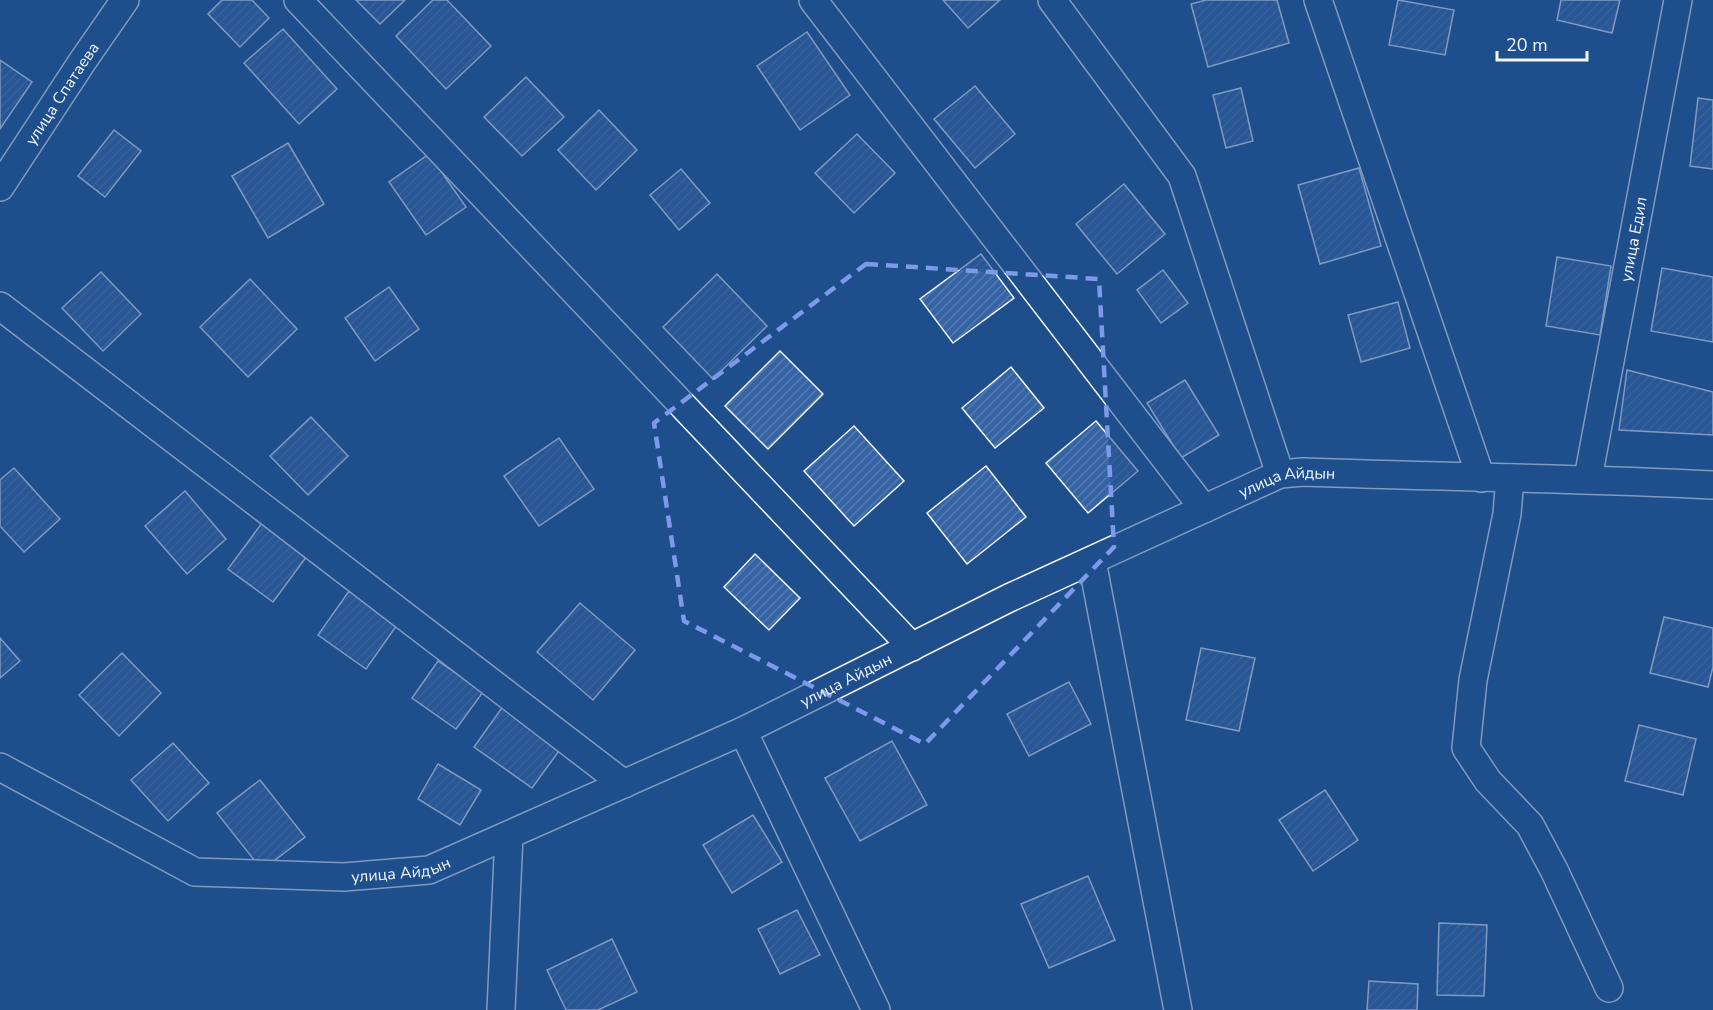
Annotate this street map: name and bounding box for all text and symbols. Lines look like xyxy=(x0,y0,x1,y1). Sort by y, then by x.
scale bar xyxy=(1497,24,1587,62)
text: 20 m xyxy=(1506,33,1548,57)
street label: улица Спатаева xyxy=(20,38,105,150)
street label: улица Едил xyxy=(1615,195,1653,284)
street label: улица Айдын xyxy=(1235,462,1336,504)
street label: улица Айдын xyxy=(796,648,896,713)
street label: улица Айдын xyxy=(350,852,454,888)

